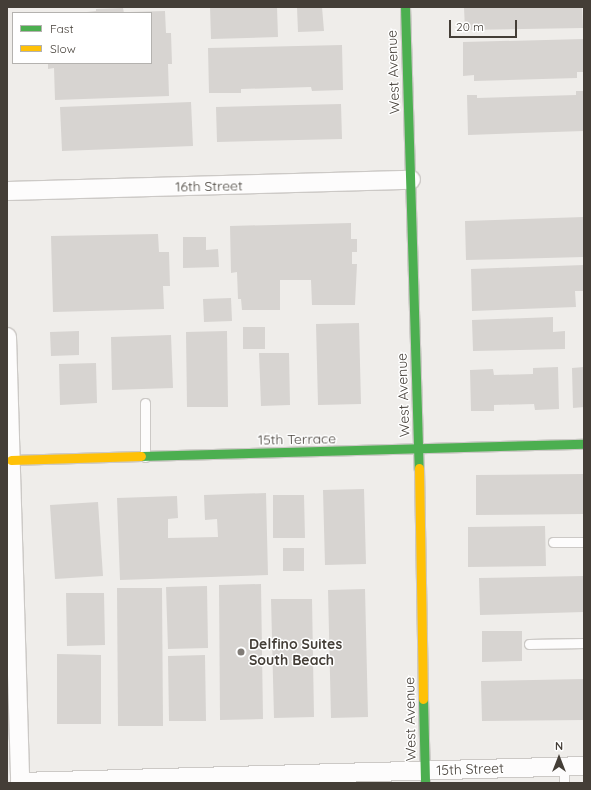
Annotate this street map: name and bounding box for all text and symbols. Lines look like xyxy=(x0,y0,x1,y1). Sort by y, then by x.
legend xyxy=(12,12,152,64)
scale bar xyxy=(451,12,519,38)
text: 20 m xyxy=(456,19,484,34)
text: Fast xyxy=(50,21,74,36)
street label: West Avenue xyxy=(383,30,403,114)
text: Slow xyxy=(50,41,76,56)
street label: 16th Street xyxy=(175,177,243,195)
street label: West Avenue xyxy=(393,353,413,437)
street label: 15th Terrace xyxy=(258,430,336,448)
place label: Delfino Suites South Beach xyxy=(249,636,342,668)
marker: Delfino Suites South Beach xyxy=(236,647,246,657)
street label: West Avenue xyxy=(401,677,419,761)
north arrow xyxy=(539,738,579,778)
text: N xyxy=(555,739,563,753)
street label: 15th Street xyxy=(436,759,504,779)

